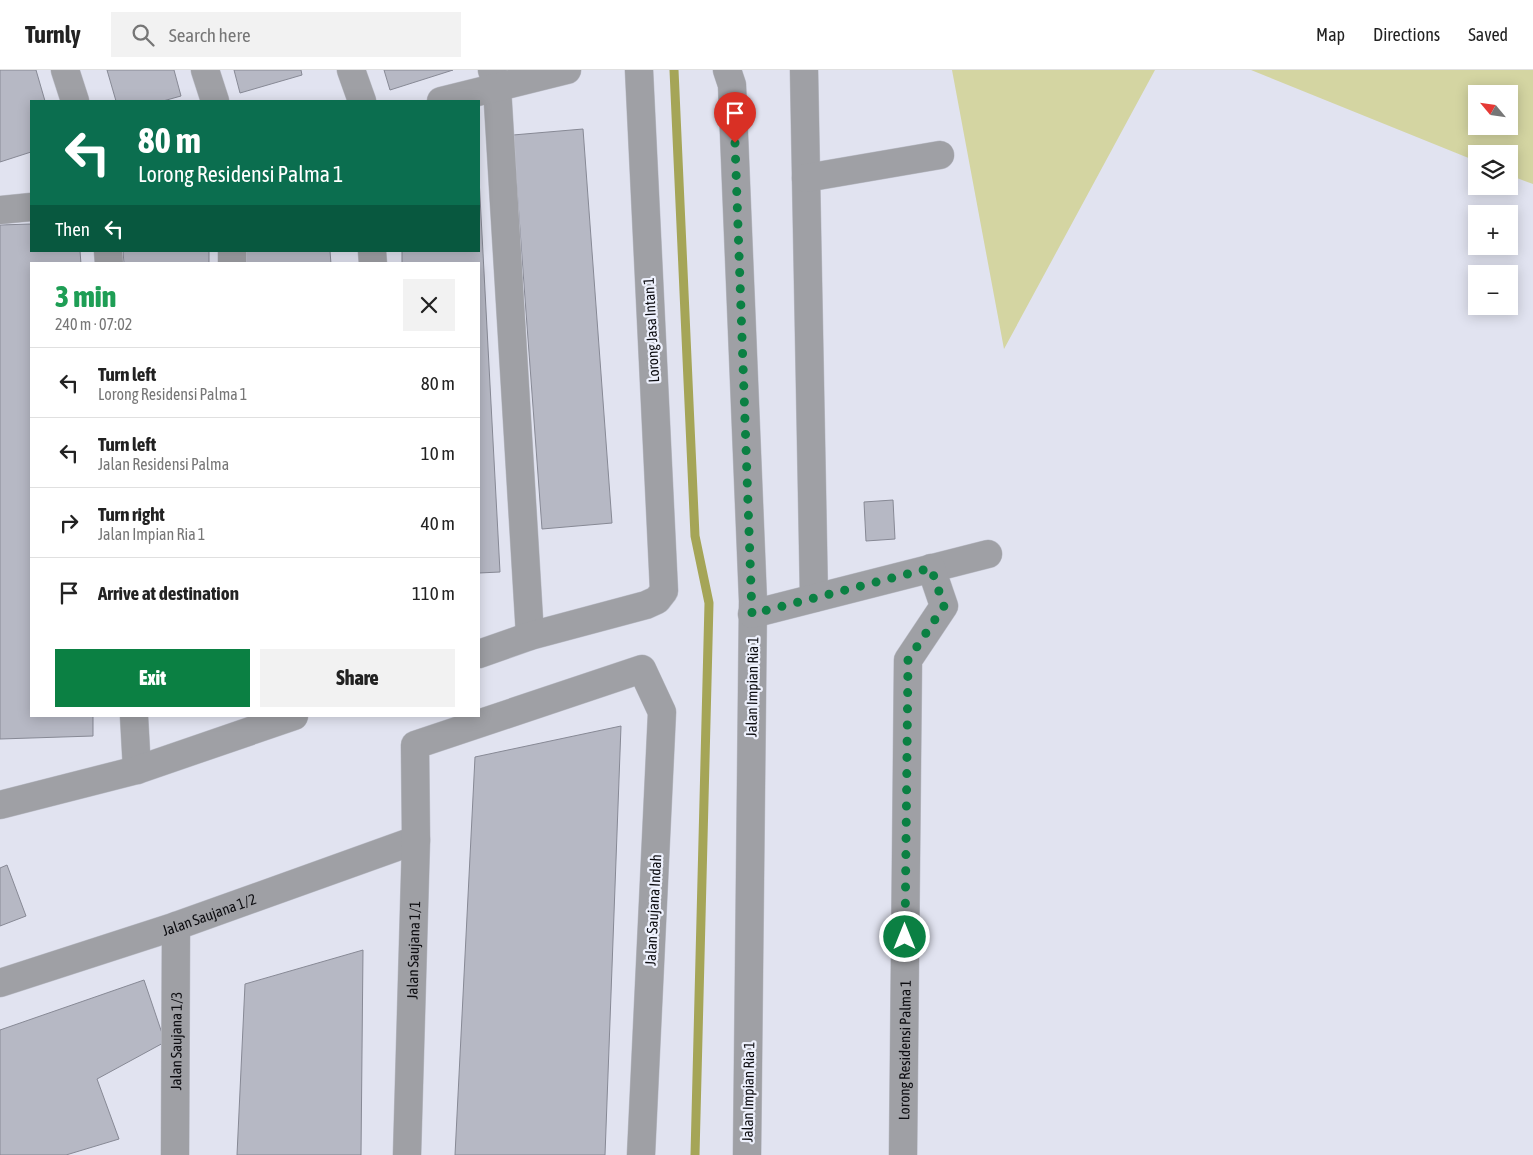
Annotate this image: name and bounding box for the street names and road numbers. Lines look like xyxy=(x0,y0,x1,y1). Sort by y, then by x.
street label: Lorong Jasa Intan 1 xyxy=(640,277,662,383)
street label: Jalan Impian Ria 1 xyxy=(743,637,761,737)
street label: Jalan Saujana Indah xyxy=(642,854,664,966)
street label: Jalan Saujana 1/2 xyxy=(160,890,258,938)
street label: Jalan Saujana 1/1 xyxy=(403,901,423,1000)
street label: Lorong Residensi Palma 1 xyxy=(895,980,913,1120)
street label: Jalan Saujana 1/3 xyxy=(167,992,184,1090)
street label: Jalan Impian Ria 1 xyxy=(739,1042,757,1142)

